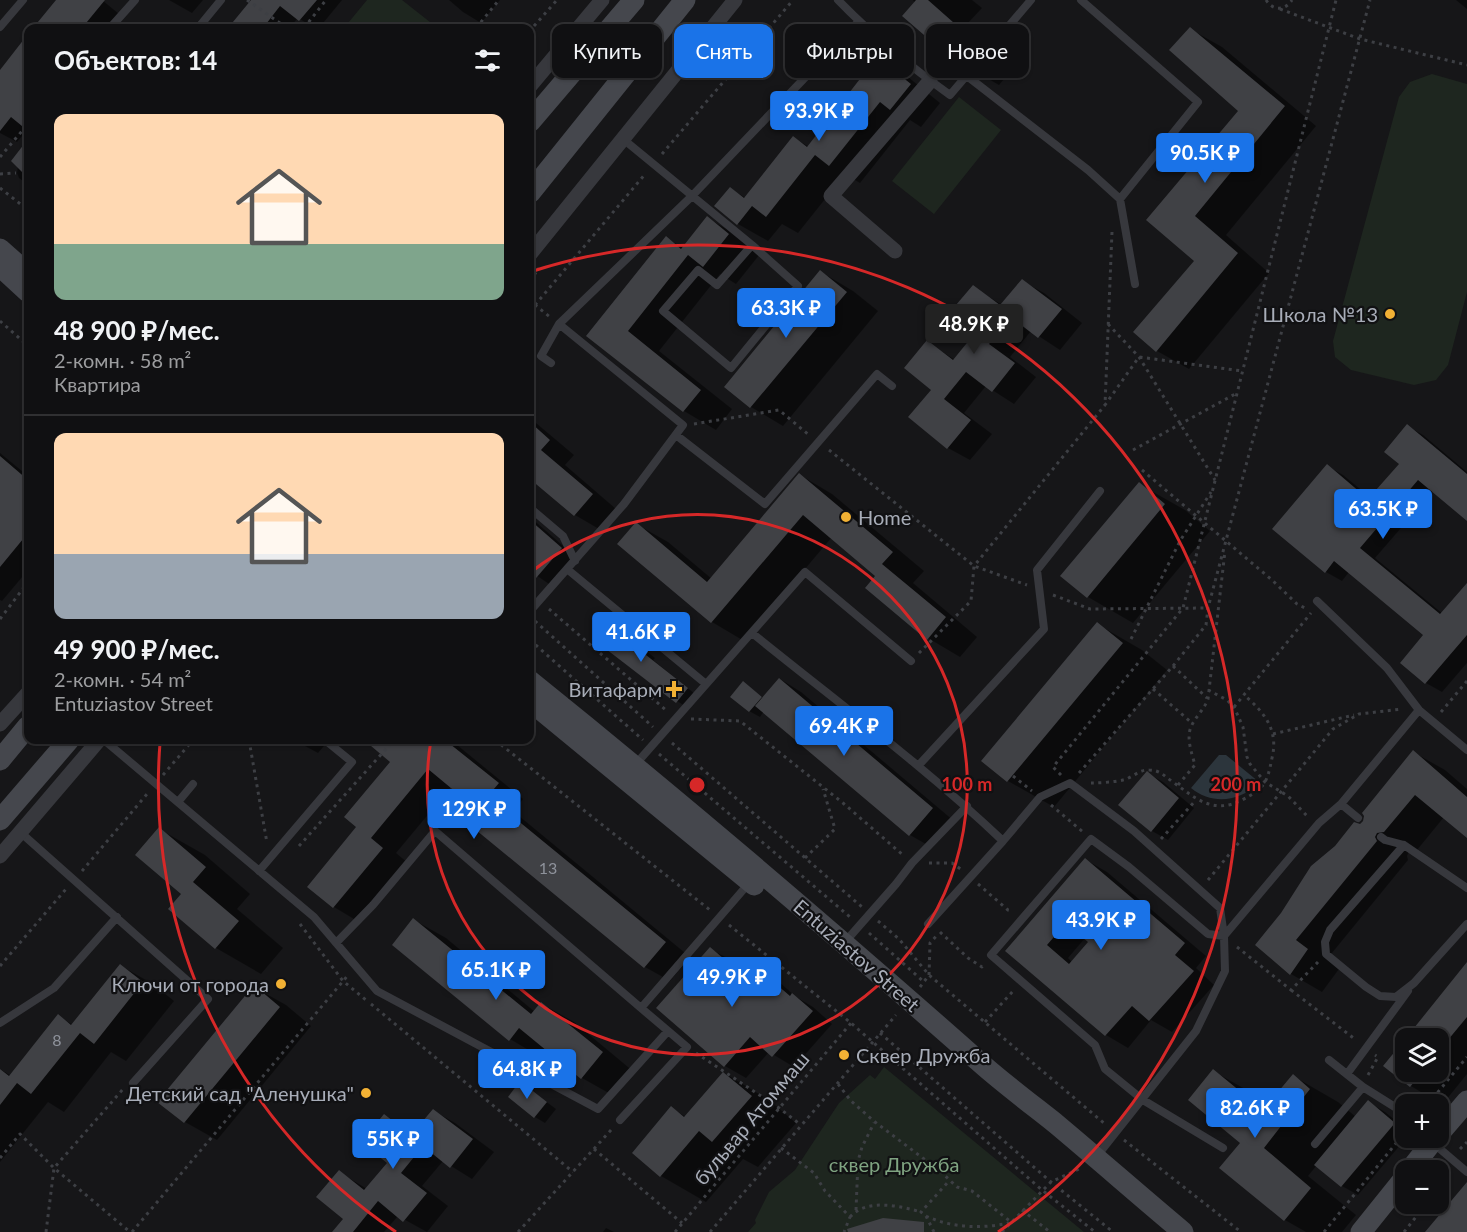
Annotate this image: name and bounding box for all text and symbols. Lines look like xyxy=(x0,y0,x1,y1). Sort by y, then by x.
chip: Купить xyxy=(552,24,662,78)
chip: Снять xyxy=(674,24,773,78)
chip: Фильтры xyxy=(785,24,914,78)
chip: Новое xyxy=(926,24,1029,78)
text: Объектов: 14 xyxy=(54,44,217,76)
icon: filters xyxy=(471,44,504,77)
pin: 93.9K ₽ xyxy=(764,91,874,142)
text: 93.9K ₽ xyxy=(784,98,854,122)
pin: 90.5K ₽ xyxy=(1150,133,1260,184)
text: 90.5K ₽ xyxy=(1170,140,1240,164)
icon: home xyxy=(225,153,333,261)
pin: 63.3K ₽ xyxy=(731,288,841,339)
text: 63.3K ₽ xyxy=(751,295,821,319)
place label: Школа №13 xyxy=(1263,302,1378,326)
pin: 48.9K ₽ xyxy=(919,304,1029,355)
marker: Школа №13 xyxy=(1383,307,1397,321)
text: 48.9K ₽ xyxy=(939,311,1009,335)
text: 48 900 ₽/мес. xyxy=(54,314,220,346)
text: 2-комн. · 58 m² xyxy=(54,348,191,372)
text: Квартира xyxy=(54,372,141,396)
icon: home xyxy=(225,472,333,580)
pin: 63.5K ₽ xyxy=(1328,489,1438,540)
text: 63.5K ₽ xyxy=(1348,496,1418,520)
place label: Home xyxy=(858,505,911,529)
marker: Home xyxy=(839,510,853,524)
pin: 41.6K ₽ xyxy=(586,612,696,663)
text: 41.6K ₽ xyxy=(606,619,676,643)
text: 49 900 ₽/мес. xyxy=(54,633,220,665)
text: 2-комн. · 54 m² xyxy=(54,667,191,691)
place label: Витафарм xyxy=(568,677,662,701)
marker: Витафарм xyxy=(667,682,681,696)
text: Entuziastov Street xyxy=(54,691,213,715)
pin: 69.4K ₽ xyxy=(789,706,899,757)
text: 69.4K ₽ xyxy=(809,713,879,737)
text: 100 m xyxy=(942,773,992,795)
text: 200 m xyxy=(1211,773,1261,795)
centre of rings xyxy=(687,775,707,795)
pin: 129K ₽ xyxy=(425,789,523,840)
text: 129K ₽ xyxy=(441,796,507,820)
house number: 13 xyxy=(539,858,557,877)
street label: Entuziastov Street xyxy=(789,894,925,1016)
pin: 43.9K ₽ xyxy=(1046,900,1156,951)
text: 43.9K ₽ xyxy=(1066,907,1136,931)
pin: 65.1K ₽ xyxy=(441,950,551,1001)
text: 65.1K ₽ xyxy=(461,957,531,981)
pin: 49.9K ₽ xyxy=(677,957,787,1008)
text: 49.9K ₽ xyxy=(697,964,767,988)
place label: Ключи от города xyxy=(112,972,269,996)
marker: Ключи от города xyxy=(274,977,288,991)
map controls xyxy=(1395,1028,1449,1214)
button: layers xyxy=(1395,1028,1449,1082)
house number: 8 xyxy=(52,1030,62,1049)
place label: Сквер Дружба xyxy=(856,1043,990,1067)
street label: бульвар Атоммаш xyxy=(688,1047,814,1189)
marker: Сквер Дружба xyxy=(837,1048,851,1062)
pin: 64.8K ₽ xyxy=(472,1049,582,1100)
text: 64.8K ₽ xyxy=(492,1056,562,1080)
place label: Детский сад "Аленушка" xyxy=(126,1081,354,1105)
marker: Детский сад "Аленушка" xyxy=(359,1086,373,1100)
pin: 82.6K ₽ xyxy=(1200,1088,1310,1139)
button: + xyxy=(1395,1094,1449,1148)
text: 82.6K ₽ xyxy=(1220,1095,1290,1119)
pin: 55K ₽ xyxy=(351,1119,435,1170)
text: 55K ₽ xyxy=(366,1126,420,1150)
park label: сквер Дружба xyxy=(829,1152,959,1176)
button: − xyxy=(1395,1160,1449,1214)

